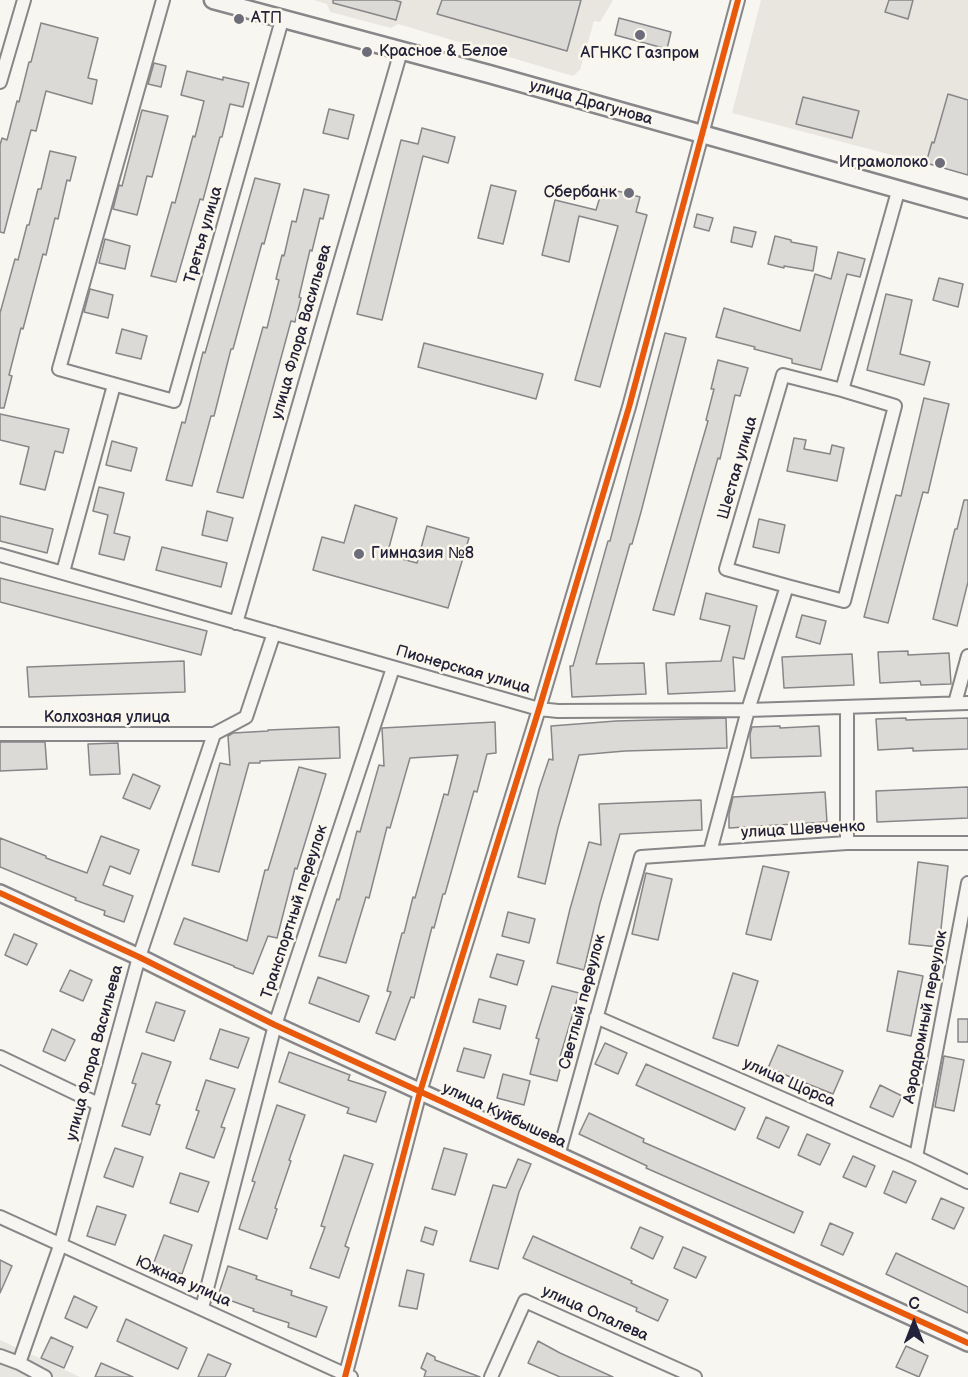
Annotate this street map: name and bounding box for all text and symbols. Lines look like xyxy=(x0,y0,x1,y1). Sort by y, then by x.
place label: АТП xyxy=(251,9,282,29)
marker: АТП xyxy=(232,12,246,26)
marker: АГНКС Газпром xyxy=(633,28,647,42)
place label: Красное & Белое xyxy=(379,42,508,62)
place label: АГНКС Газпром xyxy=(581,44,699,64)
marker: Красное & Белое xyxy=(360,45,374,59)
street label: улица Драгунова xyxy=(527,76,655,130)
place label: Играмолоко xyxy=(839,153,928,173)
marker: Играмолоко xyxy=(933,156,947,170)
place label: Сбербанк xyxy=(544,183,617,203)
street label: Третья улица xyxy=(181,184,227,286)
marker: Сбербанк xyxy=(622,186,636,200)
street label: улица Флора Васильева xyxy=(268,242,336,422)
street label: Шестая улица xyxy=(714,414,762,522)
place label: Гимназия №8 xyxy=(371,544,474,564)
marker: Гимназия №8 xyxy=(352,547,366,561)
street label: Пионерская улица xyxy=(393,642,533,698)
street label: Колхозная улица xyxy=(44,708,170,728)
street label: улица Шевченко xyxy=(740,817,866,843)
street label: Транспортный переулок xyxy=(258,823,332,1001)
street label: Аэродромный переулок xyxy=(900,929,952,1105)
street label: Светлый переулок xyxy=(556,932,610,1072)
street label: улица Флора Васильева xyxy=(62,963,128,1143)
street label: улица Щорса xyxy=(740,1054,838,1112)
street label: улица Куйбышева xyxy=(439,1079,569,1153)
street label: Южная улица xyxy=(132,1252,234,1312)
street label: улица Опалева xyxy=(539,1282,651,1346)
north arrow xyxy=(884,1293,944,1353)
text: С xyxy=(908,1295,920,1314)

